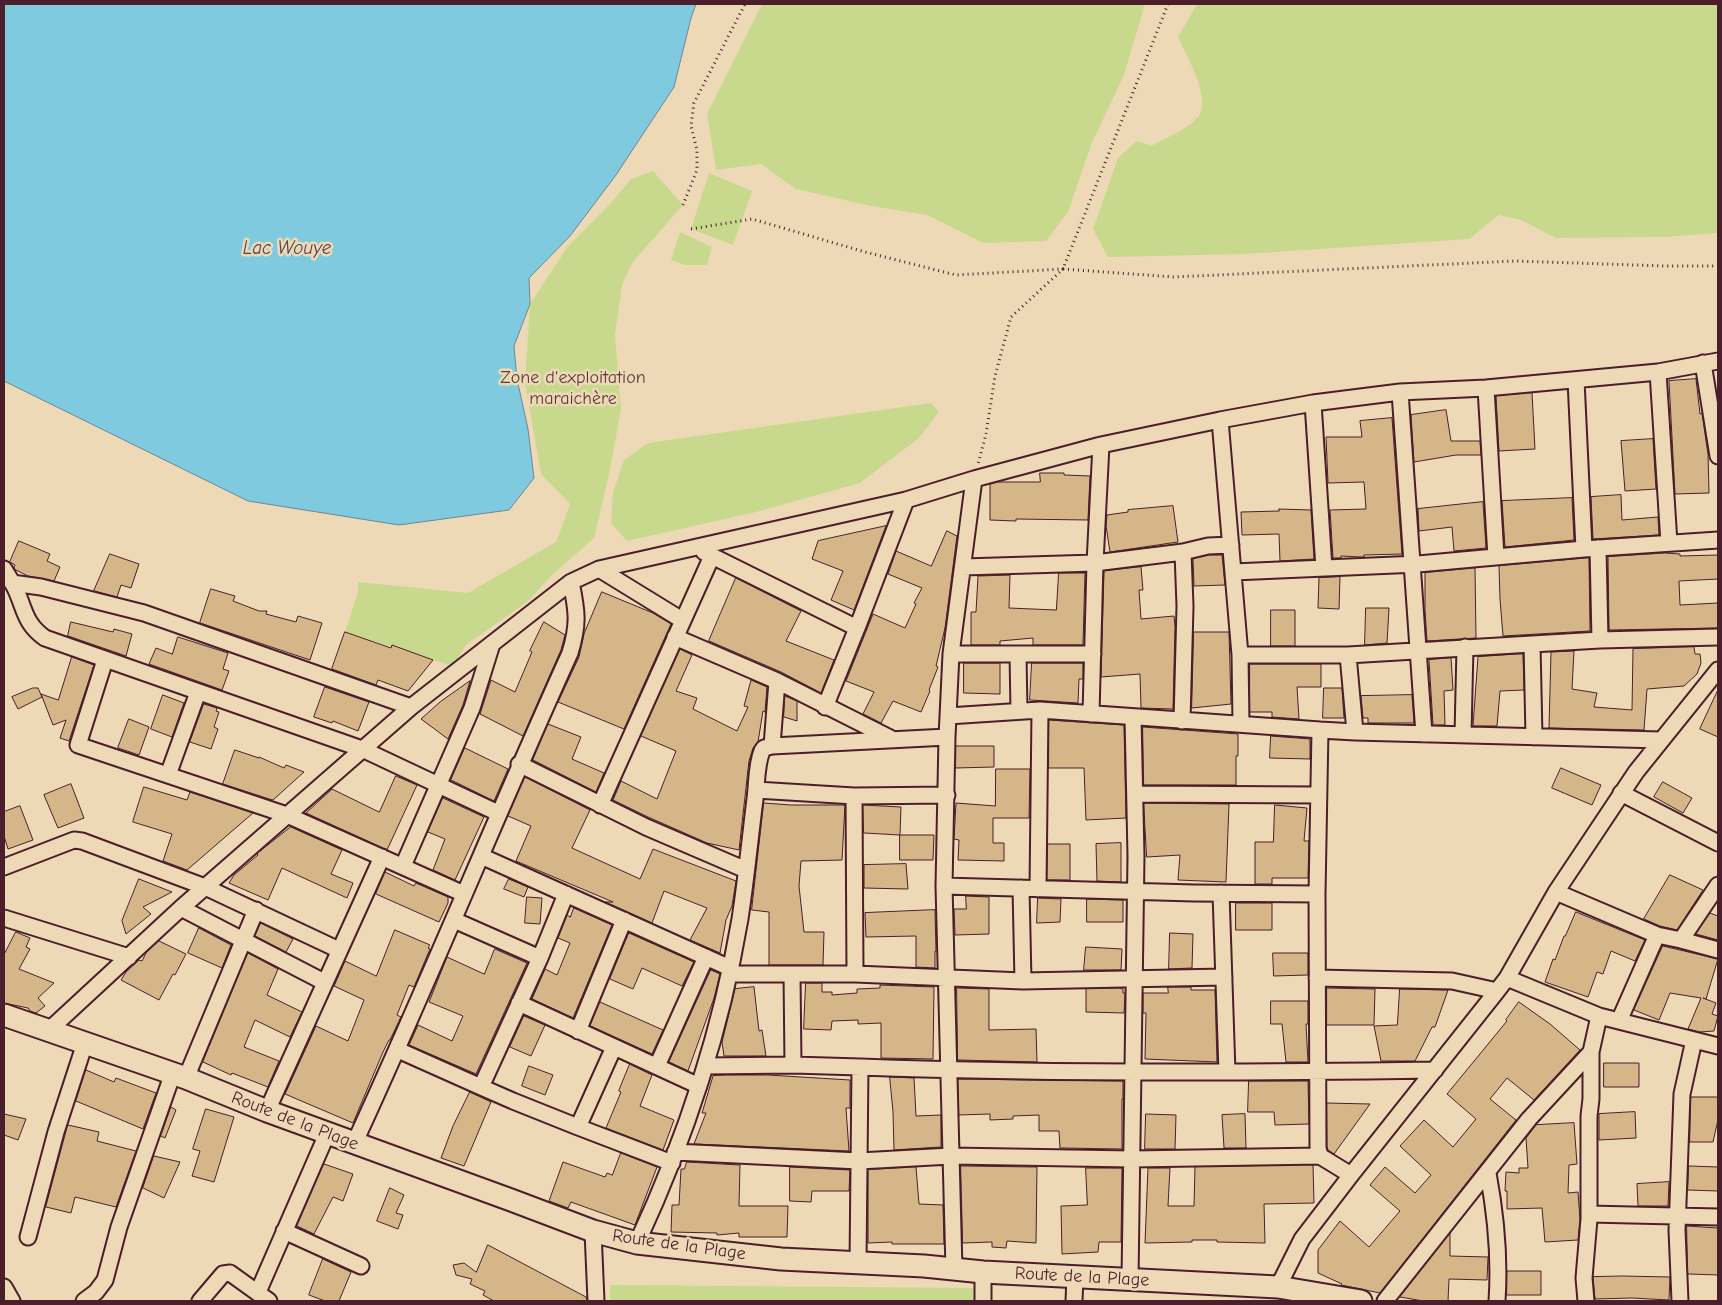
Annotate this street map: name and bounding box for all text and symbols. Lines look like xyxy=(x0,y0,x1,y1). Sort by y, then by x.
water label: Lac Wouye xyxy=(243,238,331,260)
park label: Zone d'exploitation maraichère xyxy=(500,367,646,409)
street label: Route de la Plage xyxy=(228,1087,362,1155)
street label: Route de la Plage xyxy=(611,1225,747,1265)
street label: Route de la Plage xyxy=(1014,1263,1150,1291)

